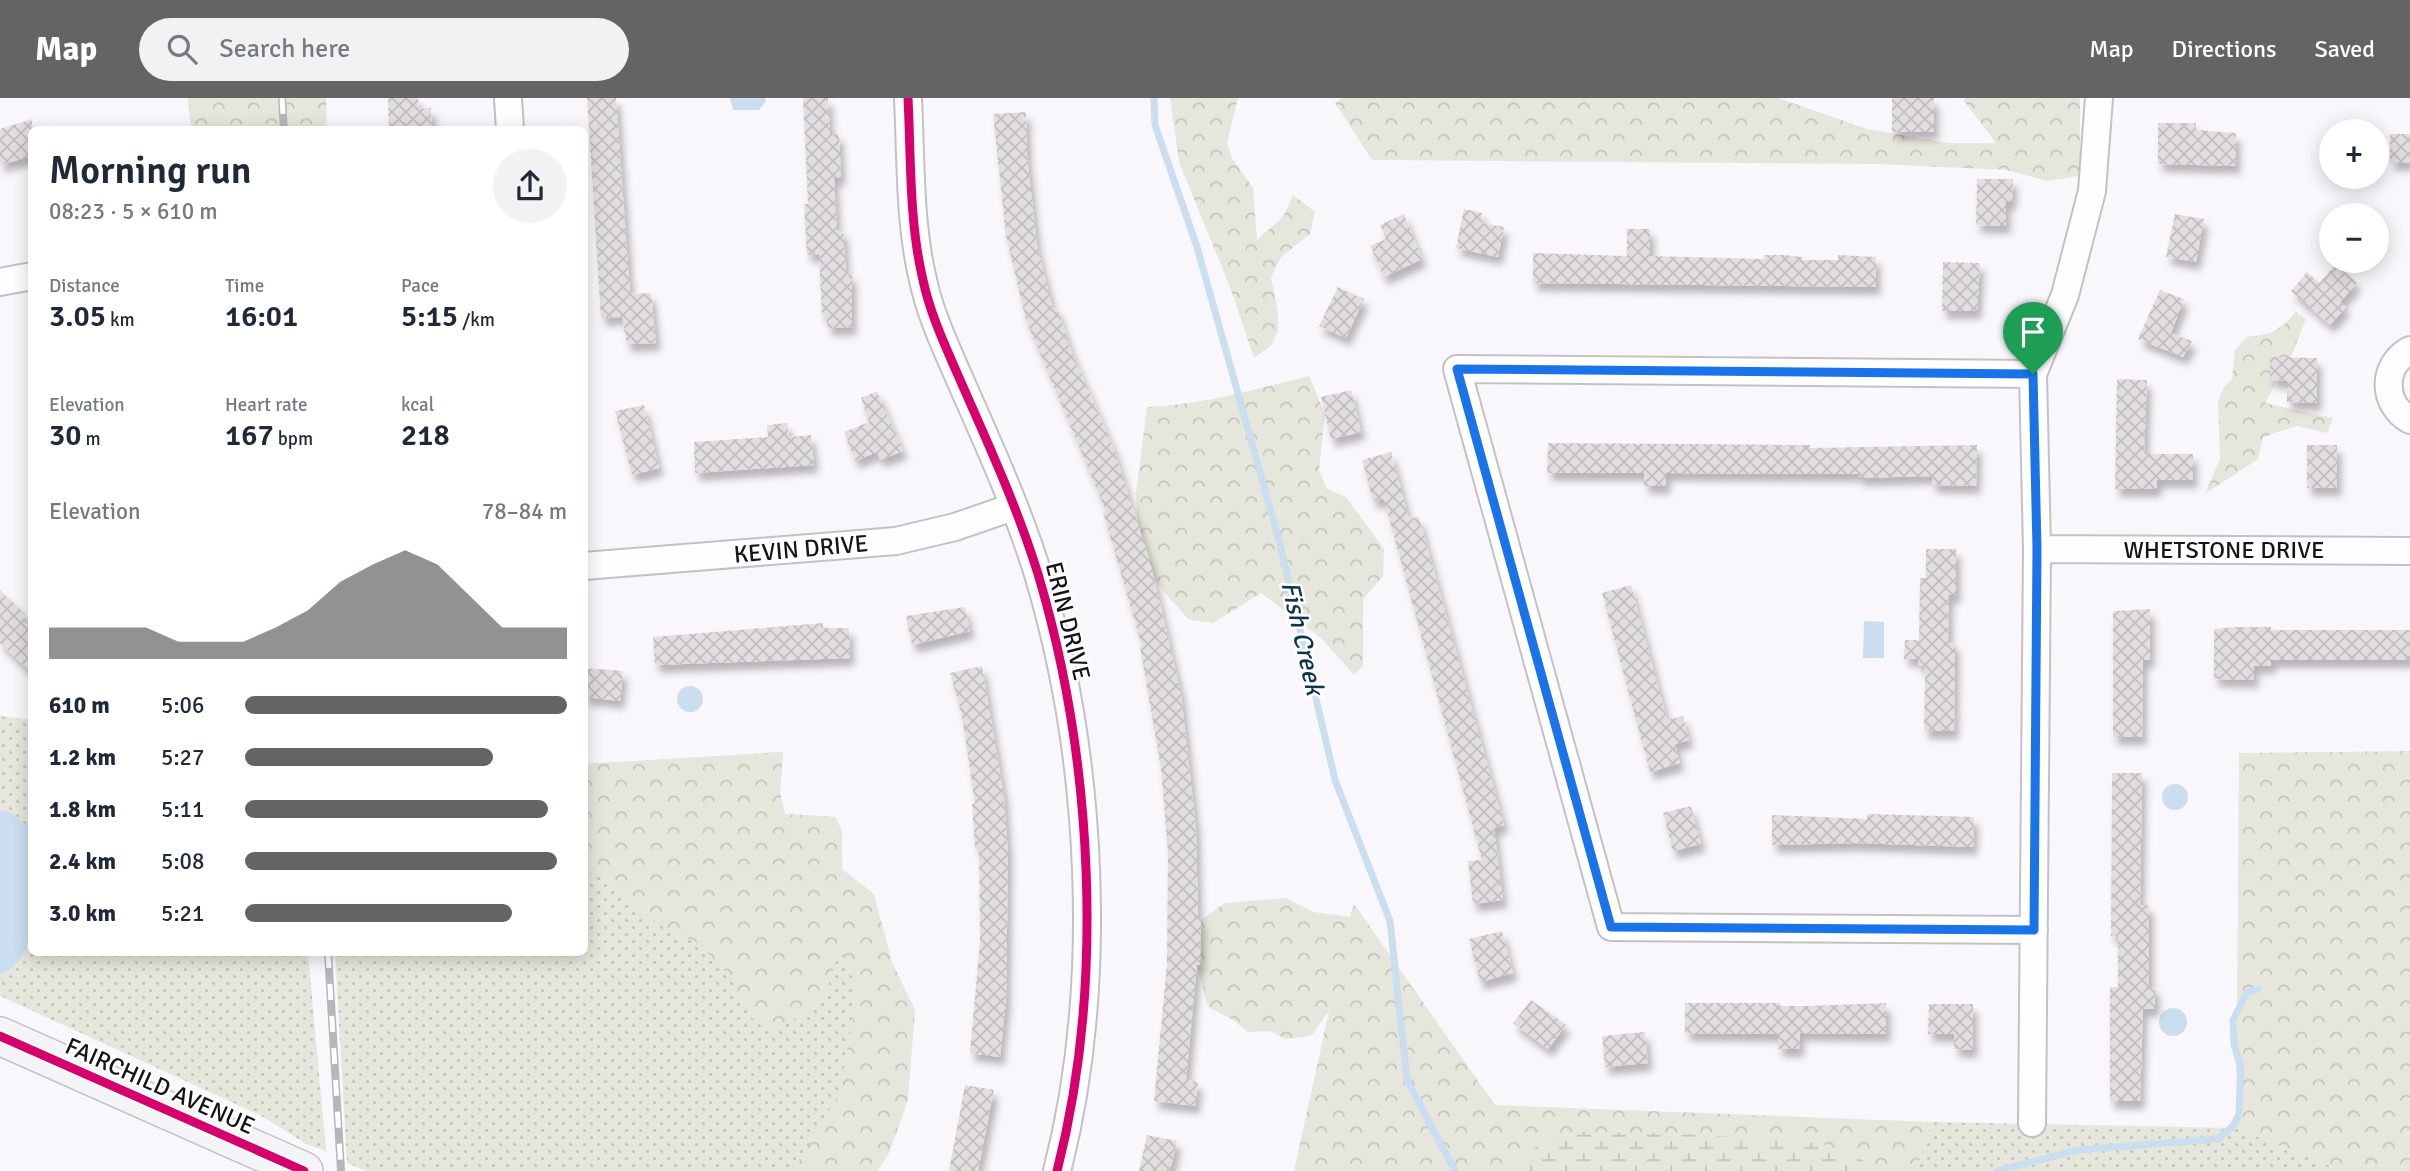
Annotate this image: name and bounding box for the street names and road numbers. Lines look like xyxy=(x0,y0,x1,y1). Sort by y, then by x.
street label: KEVIN DRIVE xyxy=(733,528,869,570)
street label: WHETSTONE DRIVE xyxy=(2123,535,2325,565)
street label: ERIN DRIVE xyxy=(1039,559,1097,683)
street label: FAIRCHILD AVENUE xyxy=(61,1031,259,1141)

